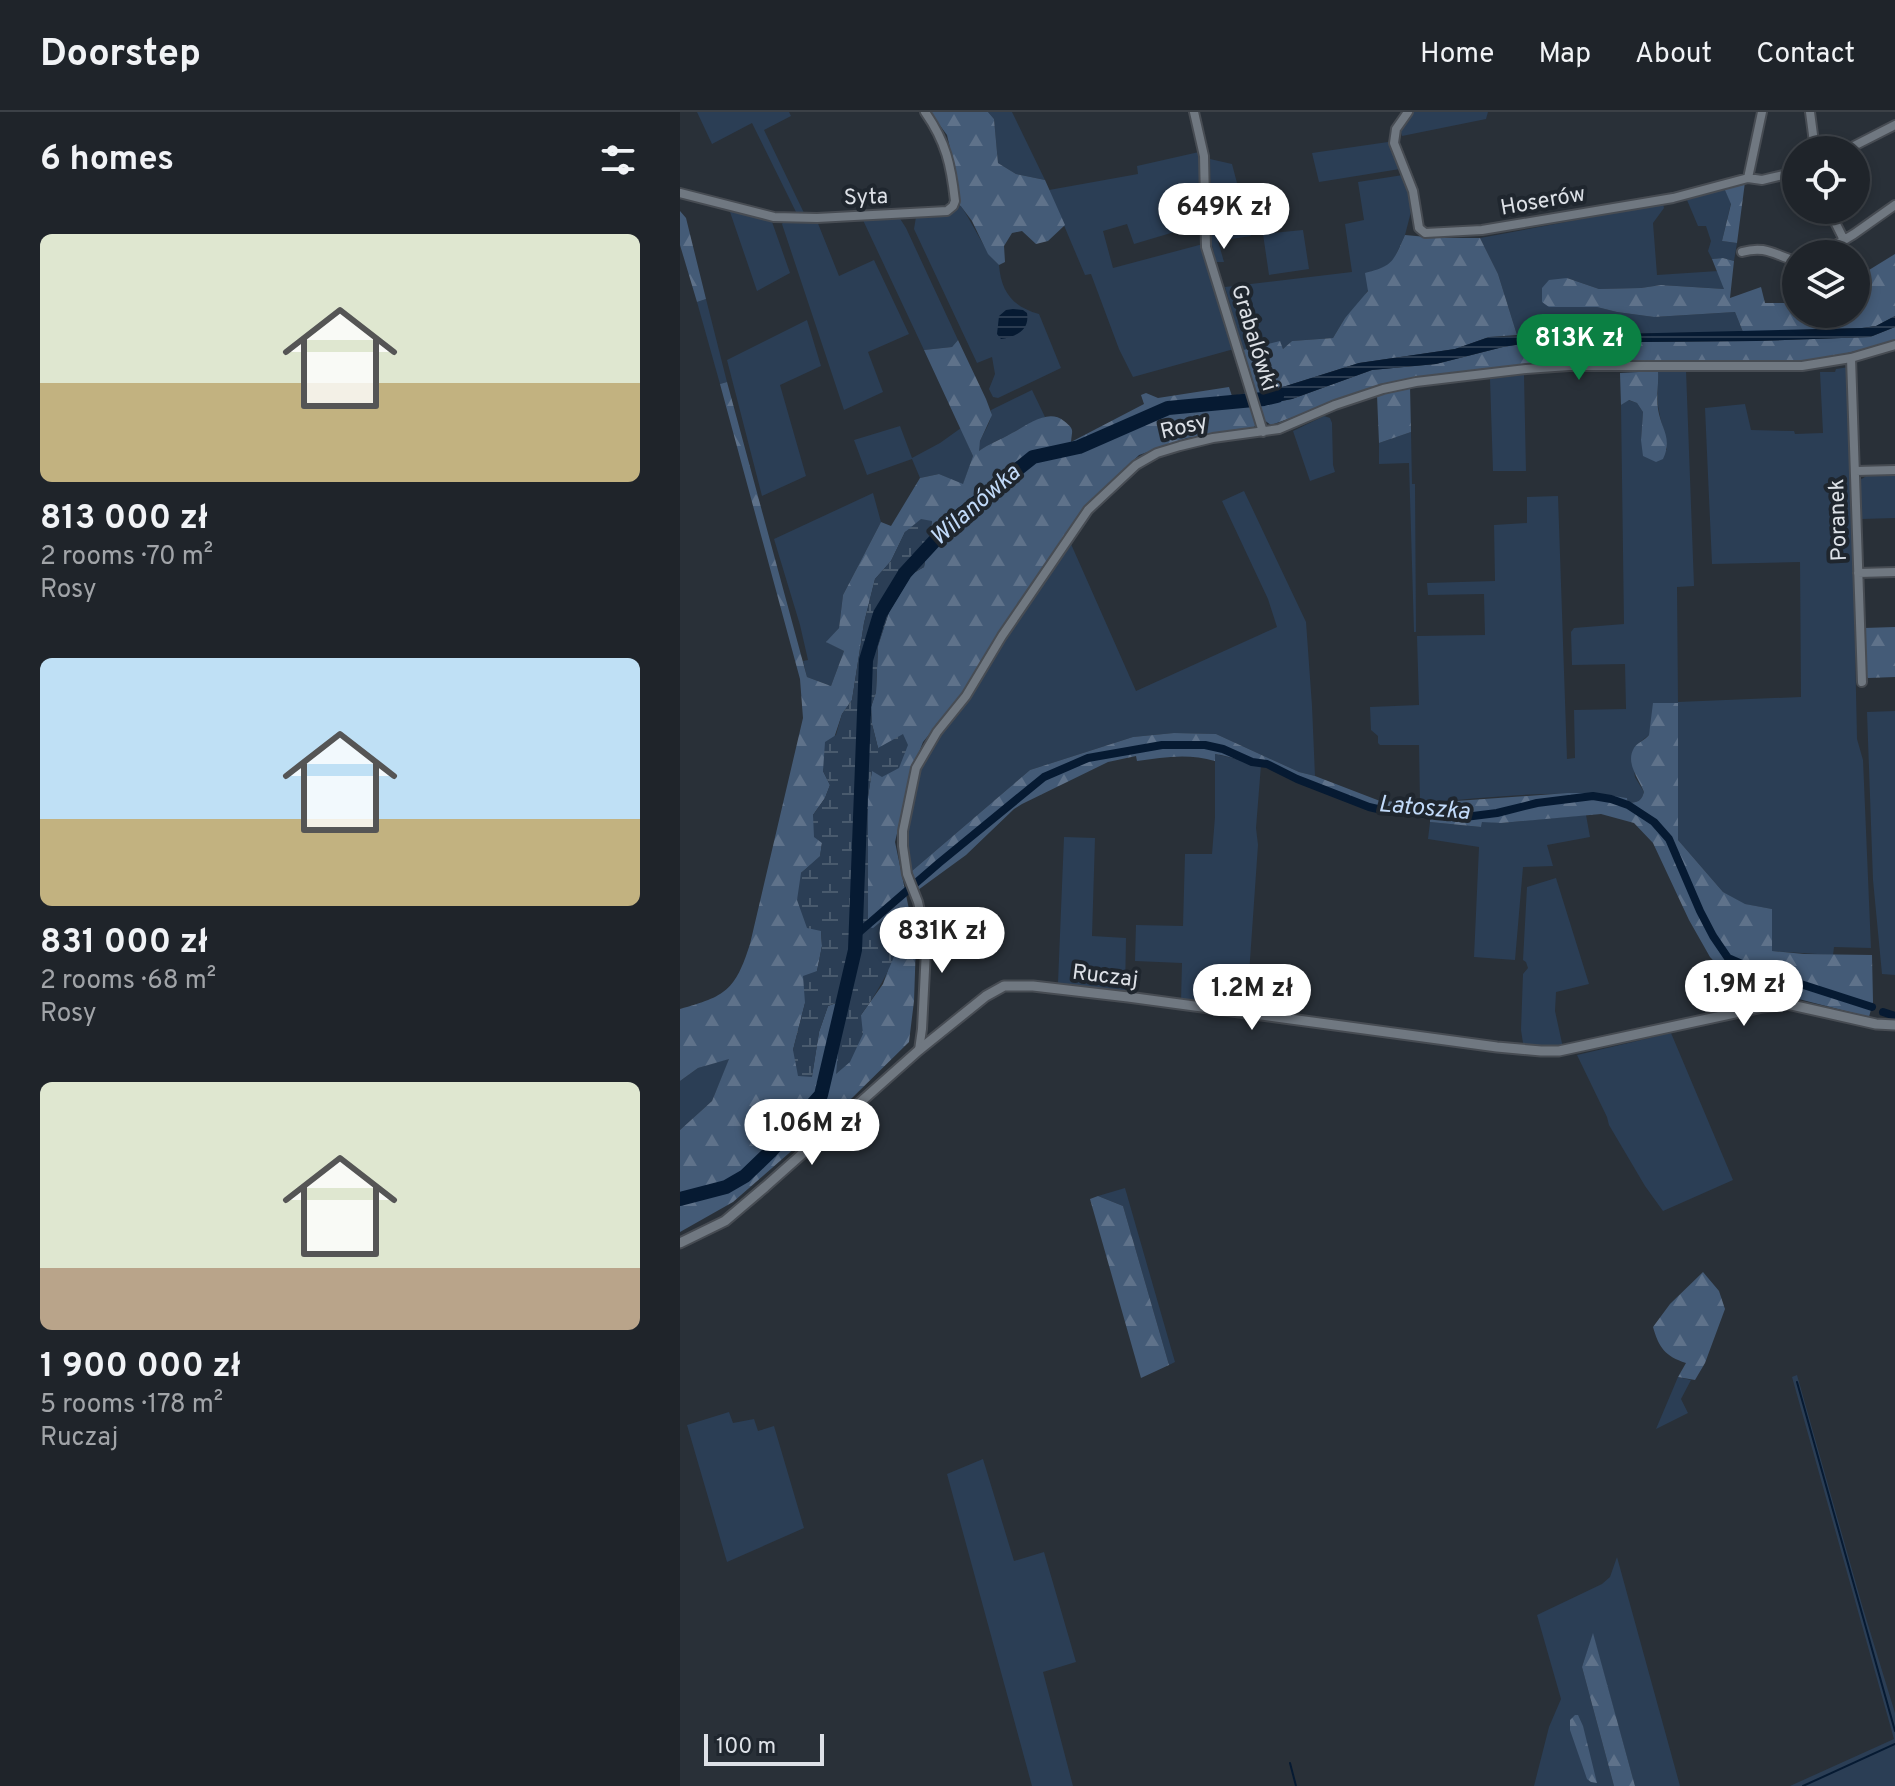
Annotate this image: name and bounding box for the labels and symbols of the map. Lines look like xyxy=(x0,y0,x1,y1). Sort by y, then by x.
street label: Hoserów xyxy=(1498,181,1588,223)
pin: 649K zł xyxy=(1150,183,1298,251)
street label: Syta xyxy=(843,184,889,212)
street label: Grabalówki xyxy=(1224,281,1282,395)
pin: 813K zł xyxy=(1505,314,1653,382)
street label: Rosy xyxy=(1158,409,1210,447)
water label: Wilanówka xyxy=(925,458,1028,553)
street label: Poranek xyxy=(1824,478,1854,562)
water label: Latoszka xyxy=(1377,790,1472,828)
pin: 831K zł xyxy=(868,907,1016,975)
street label: Ruczaj xyxy=(1070,960,1140,994)
pin: 1.9M zł xyxy=(1670,960,1818,1028)
pin: 1.2M zł xyxy=(1178,964,1326,1032)
pin: 1.06M zł xyxy=(729,1099,895,1167)
scale bar xyxy=(704,1730,824,1766)

